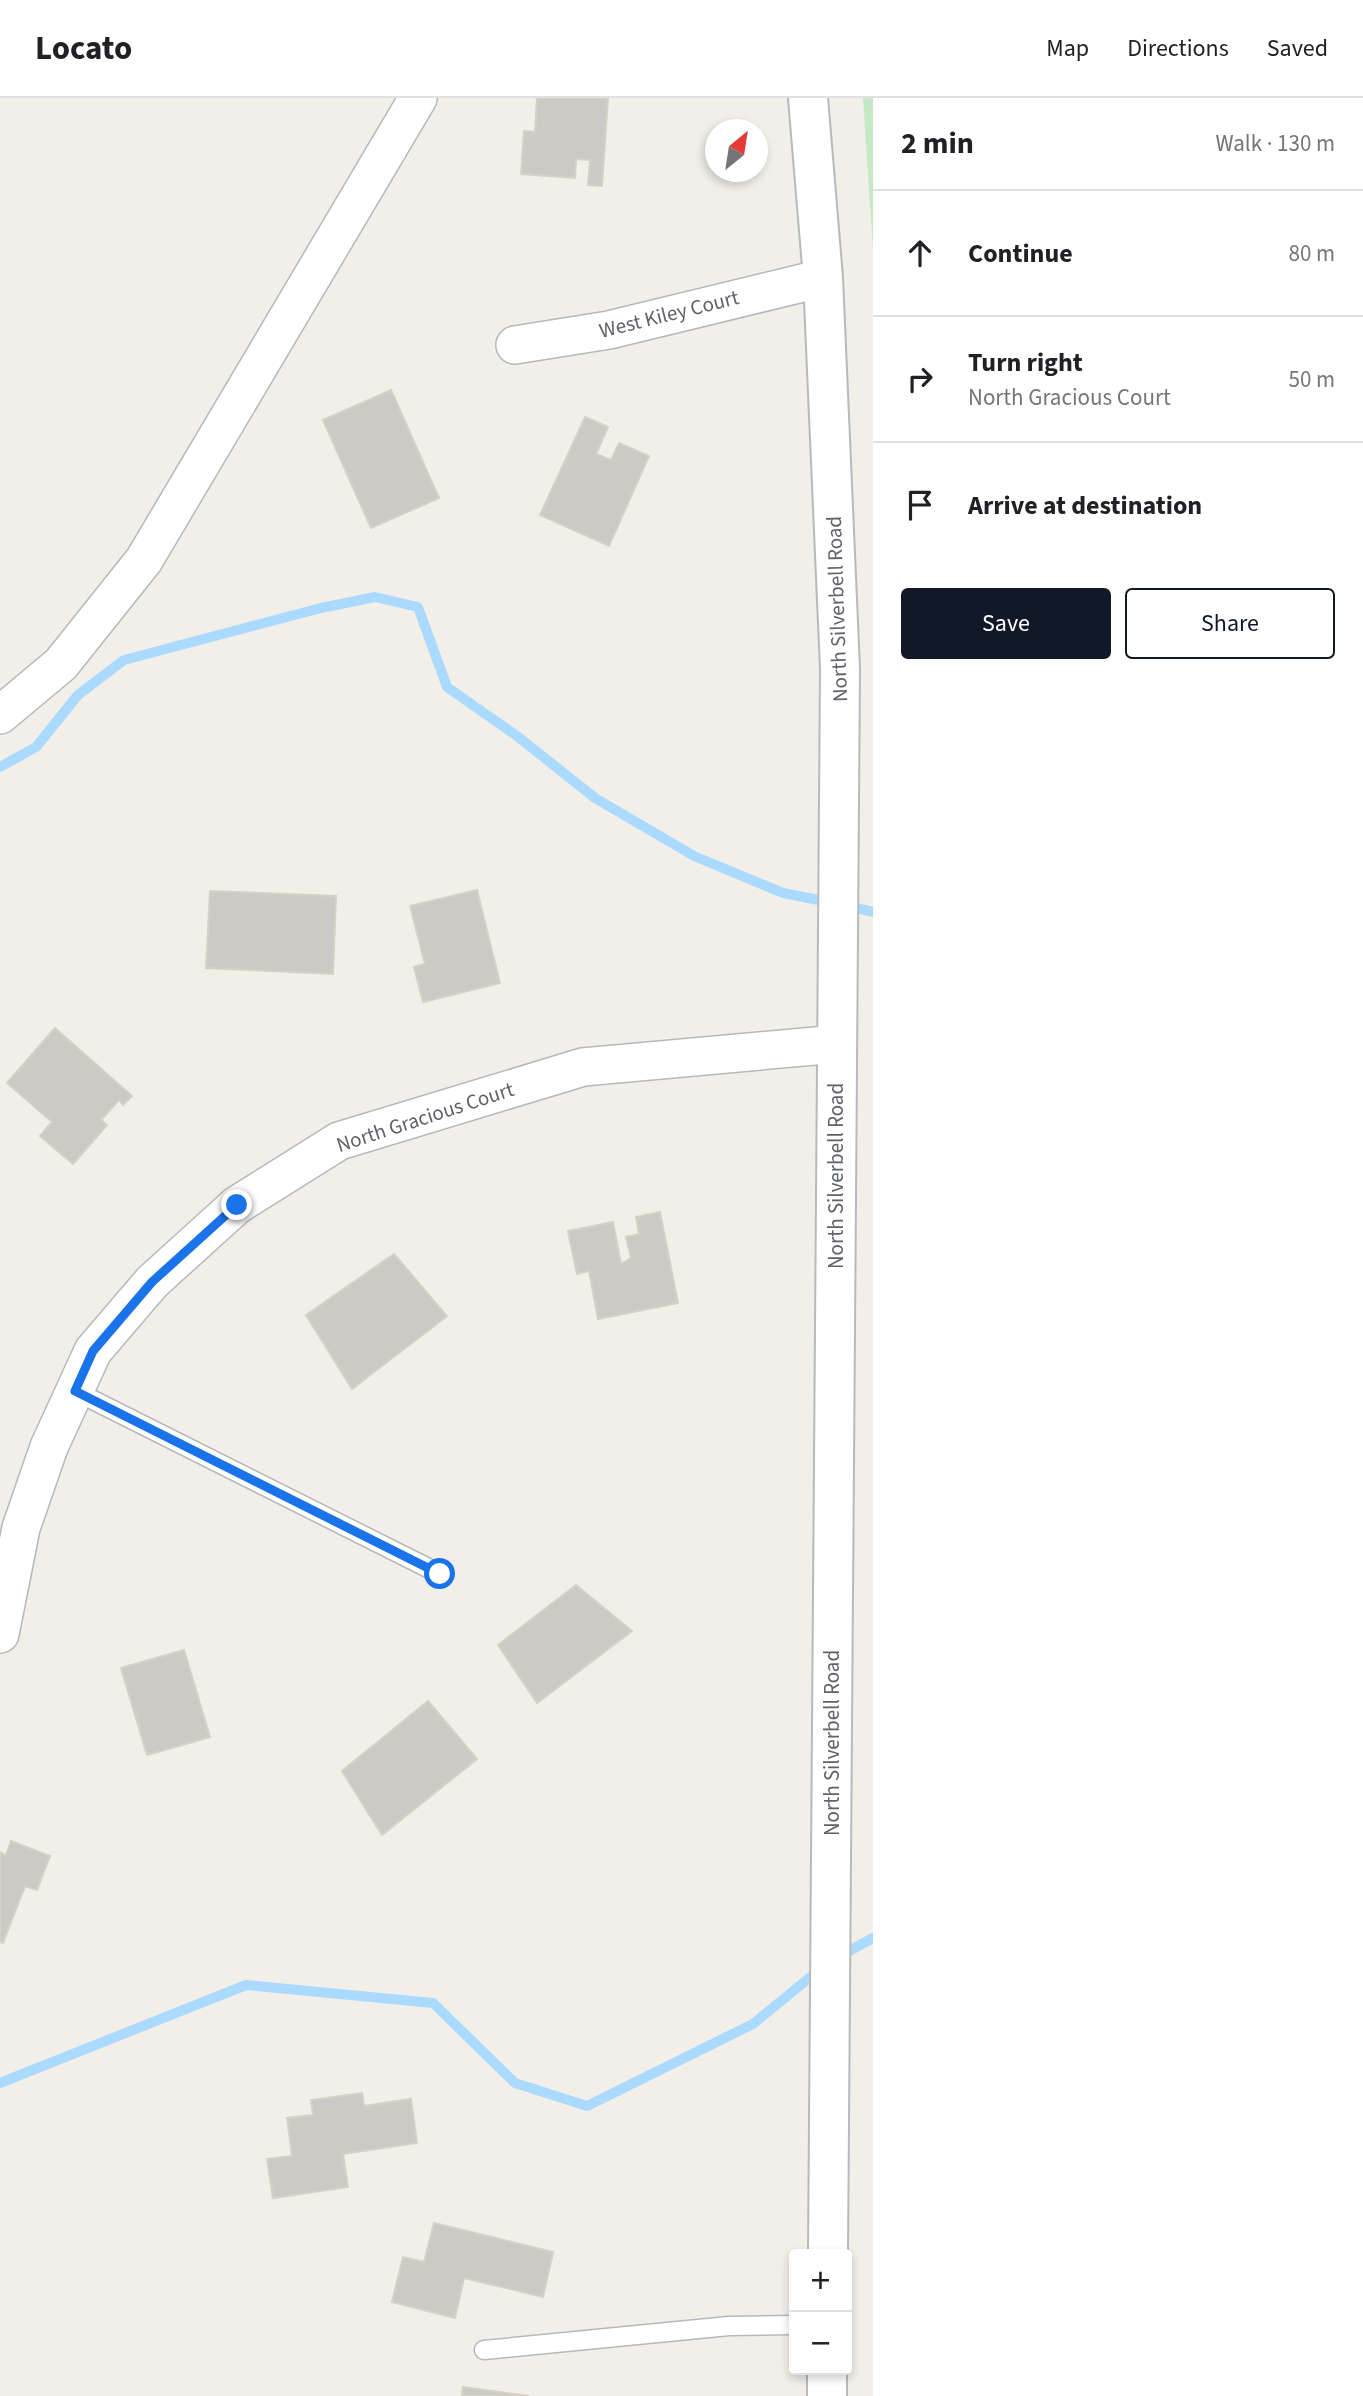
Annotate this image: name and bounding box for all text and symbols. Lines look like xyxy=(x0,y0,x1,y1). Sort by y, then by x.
text: Locato xyxy=(35,25,132,72)
text: Map xyxy=(1046,31,1089,66)
text: Directions xyxy=(1127,31,1229,66)
text: Saved xyxy=(1267,31,1328,66)
north arrow xyxy=(705,119,768,182)
text: 2 min xyxy=(901,122,974,165)
text: Walk · 130 m xyxy=(1216,127,1335,160)
icon: ahead xyxy=(901,234,939,272)
text: Continue xyxy=(968,235,1073,272)
text: 80 m xyxy=(1288,237,1335,270)
street label: West Kiley Court xyxy=(596,282,742,346)
text: Turn right xyxy=(968,344,1083,381)
icon: right xyxy=(901,360,939,398)
text: 50 m xyxy=(1288,363,1335,396)
text: North Gracious Court xyxy=(968,381,1171,414)
icon: arrive xyxy=(901,486,939,524)
text: Arrive at destination xyxy=(968,487,1202,524)
street label: North Silverbell Road xyxy=(819,515,855,703)
button: Save xyxy=(901,588,1111,659)
button: Share xyxy=(1125,588,1335,659)
street label: North Gracious Court xyxy=(332,1074,518,1160)
street label: North Silverbell Road xyxy=(821,1083,851,1269)
route end xyxy=(221,1189,252,1220)
route start xyxy=(424,1558,455,1589)
street label: North Silverbell Road xyxy=(817,1650,847,1836)
map controls xyxy=(789,2249,852,2375)
button: + xyxy=(789,2249,852,2312)
button: − xyxy=(789,2312,852,2375)

